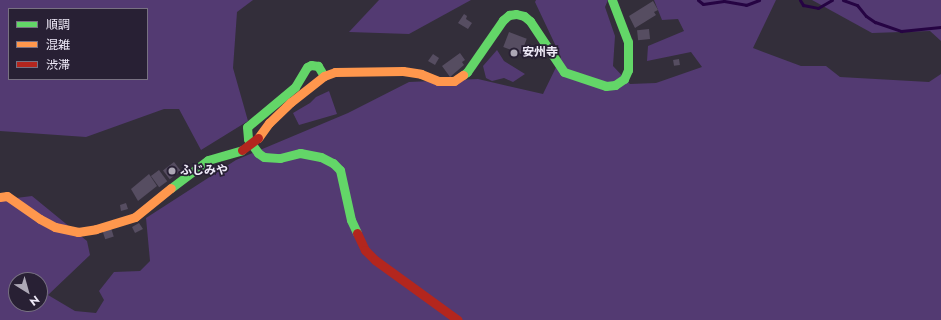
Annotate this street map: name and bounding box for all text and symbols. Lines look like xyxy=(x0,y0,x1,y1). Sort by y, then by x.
legend xyxy=(8,8,148,80)
text: 順調 xyxy=(46,16,70,34)
text: 混雑 xyxy=(46,36,70,54)
place label: 安州寺 xyxy=(522,46,558,60)
marker: 安州寺 xyxy=(509,48,519,58)
text: 渋滞 xyxy=(46,56,70,74)
place label: ふじみや xyxy=(180,164,228,178)
marker: ふじみや xyxy=(167,166,177,176)
north arrow xyxy=(8,272,48,312)
text: N xyxy=(26,292,43,310)

